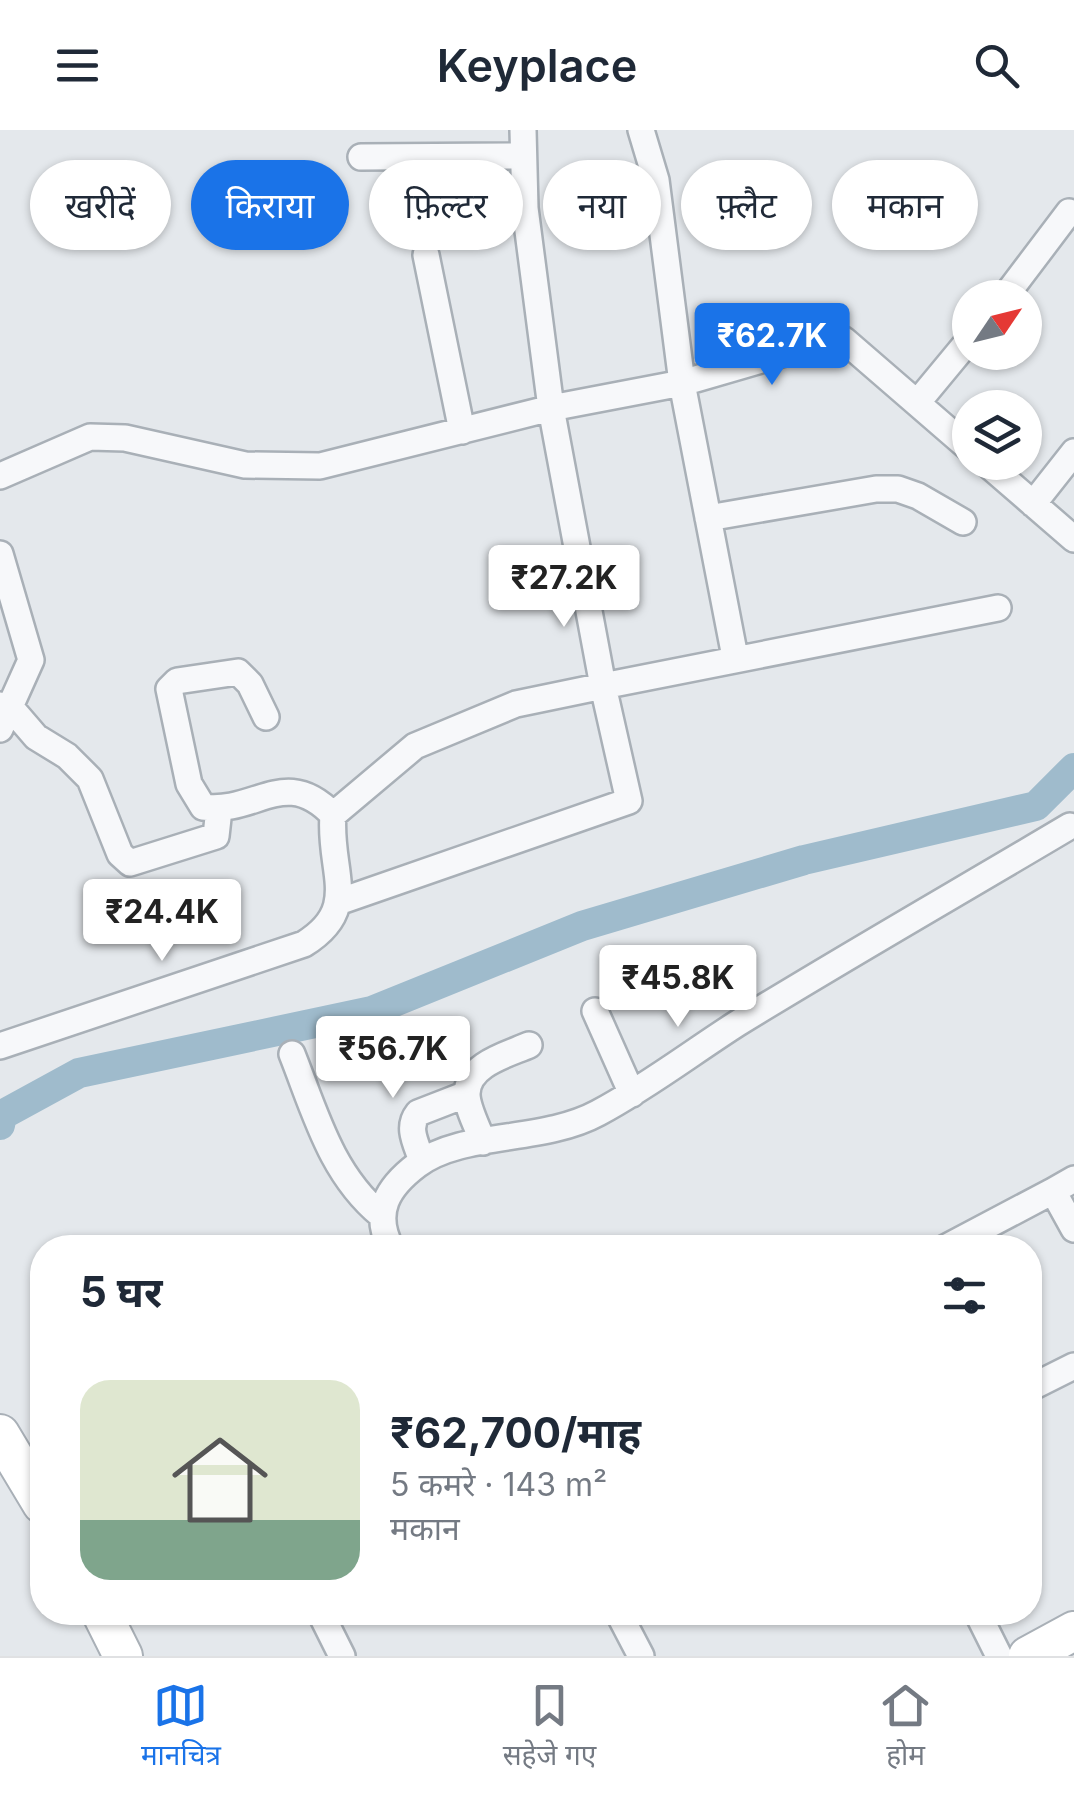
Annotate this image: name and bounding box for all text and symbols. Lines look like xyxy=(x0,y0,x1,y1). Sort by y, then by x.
icon: menu xyxy=(50,38,105,93)
text: Keyplace xyxy=(437,38,637,93)
icon: search xyxy=(969,38,1024,93)
chip: खरीदें xyxy=(30,160,171,250)
chip: किराया xyxy=(191,160,349,250)
chip: फ़िल्टर xyxy=(369,160,523,250)
chip: नया xyxy=(543,160,661,250)
chip: फ़्लैट xyxy=(681,160,812,250)
chip: मकान xyxy=(832,160,978,250)
north arrow xyxy=(952,280,1042,370)
map controls xyxy=(952,280,1042,480)
pin: ₹62.7K xyxy=(691,303,853,388)
text: ₹62.7K xyxy=(717,316,827,355)
button: layers xyxy=(952,390,1042,480)
pin: ₹27.2K xyxy=(483,545,645,630)
text: ₹27.2K xyxy=(511,558,617,597)
pin: ₹24.4K xyxy=(81,879,243,964)
text: ₹24.4K xyxy=(105,892,219,931)
pin: ₹45.8K xyxy=(597,945,759,1030)
text: ₹45.8K xyxy=(621,958,735,997)
pin: ₹56.7K xyxy=(312,1016,474,1101)
text: ₹56.7K xyxy=(338,1029,448,1068)
text: 5 घर xyxy=(80,1266,163,1317)
icon: filters xyxy=(937,1268,992,1323)
text: ₹62,700/माह xyxy=(390,1407,641,1458)
icon: home xyxy=(160,1420,280,1540)
text: 5 कमरे · 143 m² xyxy=(390,1465,607,1504)
text: मकान xyxy=(390,1509,460,1548)
tab: मानचित्र xyxy=(141,1678,221,1776)
tab: सहेजे गए xyxy=(503,1678,596,1776)
tab: होम xyxy=(878,1678,933,1776)

